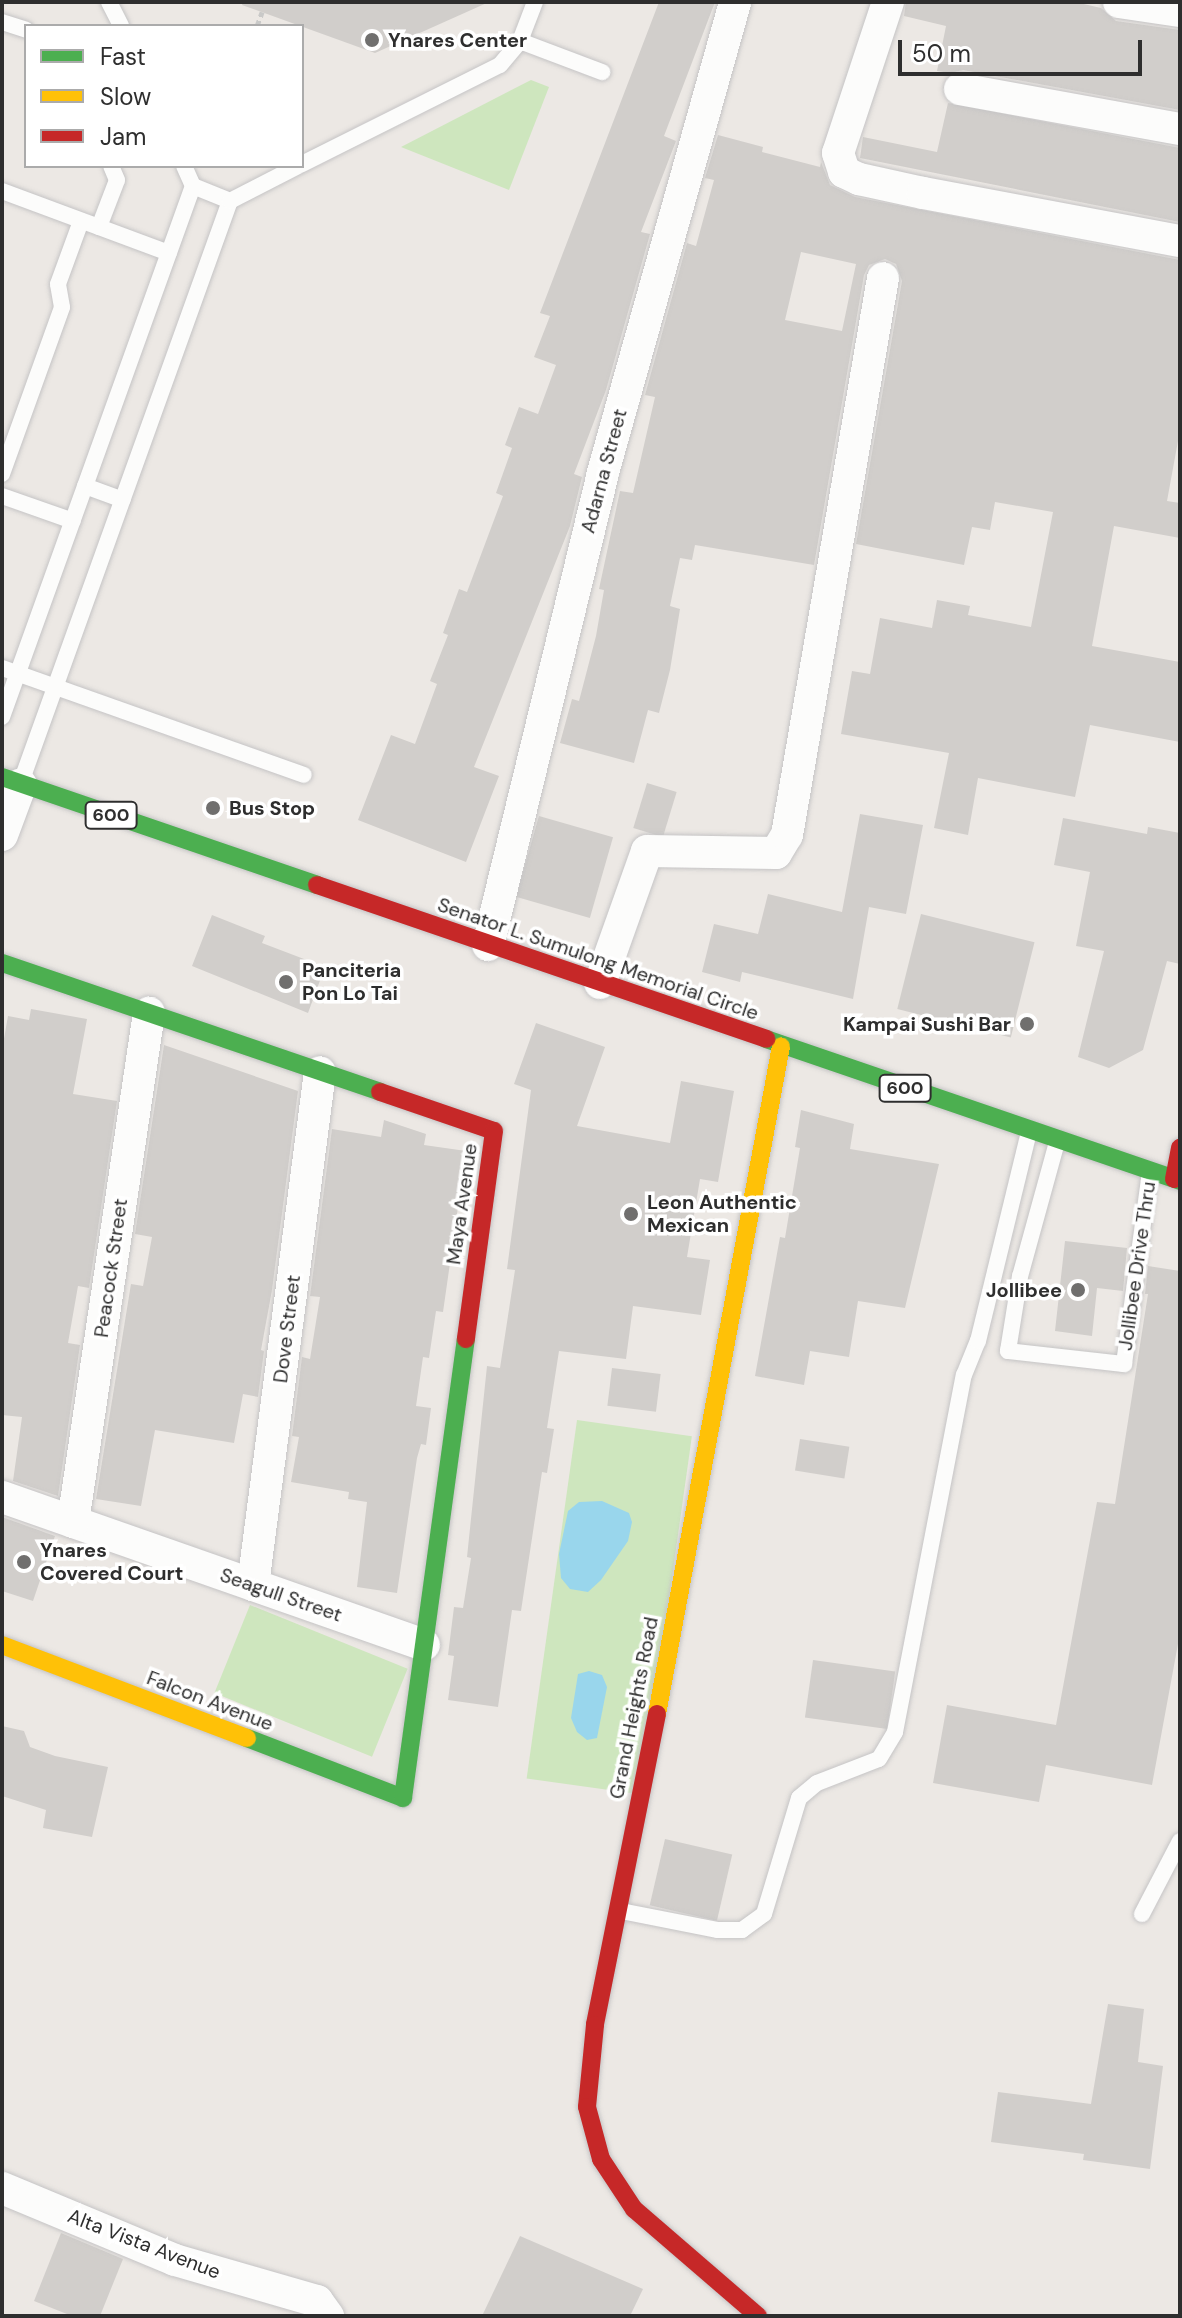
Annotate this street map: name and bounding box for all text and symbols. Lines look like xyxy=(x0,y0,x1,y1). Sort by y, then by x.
legend xyxy=(24,24,304,168)
scale bar xyxy=(902,24,1146,74)
place label: Ynares Center xyxy=(388,28,527,52)
marker: Ynares Center xyxy=(363,31,381,49)
text: 50 m xyxy=(912,38,971,69)
text: Fast xyxy=(100,41,146,72)
text: Slow xyxy=(100,81,151,112)
text: Jam xyxy=(100,121,146,152)
street label: Adarna Street xyxy=(576,406,632,536)
place label: Bus Stop xyxy=(229,796,315,820)
marker: Bus Stop xyxy=(204,799,222,817)
road number: 600 xyxy=(83,801,139,829)
street label: Senator L. Sumulong Memorial Circle xyxy=(434,893,762,1025)
place label: Panciteria Pon Lo Tai xyxy=(302,958,401,1005)
marker: Panciteria Pon Lo Tai xyxy=(277,973,295,991)
place label: Kampai Sushi Bar xyxy=(843,1012,1011,1036)
marker: Kampai Sushi Bar xyxy=(1018,1015,1036,1033)
road number: 600 xyxy=(877,1074,933,1102)
street label: Maya Avenue xyxy=(442,1142,482,1266)
street label: Jollibee Drive Thru xyxy=(1113,1180,1161,1352)
place label: Leon Authentic Mexican xyxy=(647,1190,797,1237)
street label: Peacock Street xyxy=(89,1197,133,1339)
marker: Leon Authentic Mexican xyxy=(622,1205,640,1223)
street label: Dove Street xyxy=(268,1274,306,1384)
place label: Jollibee xyxy=(986,1278,1062,1302)
marker: Jollibee xyxy=(1069,1281,1087,1299)
place label: Ynares Covered Court xyxy=(40,1538,183,1585)
marker: Ynares Covered Court xyxy=(15,1553,33,1571)
street label: Seagull Street xyxy=(217,1563,345,1627)
street label: Grand Heights Road xyxy=(605,1615,663,1801)
street label: Falcon Avenue xyxy=(143,1666,277,1736)
street label: Alta Vista Avenue xyxy=(64,2204,224,2284)

